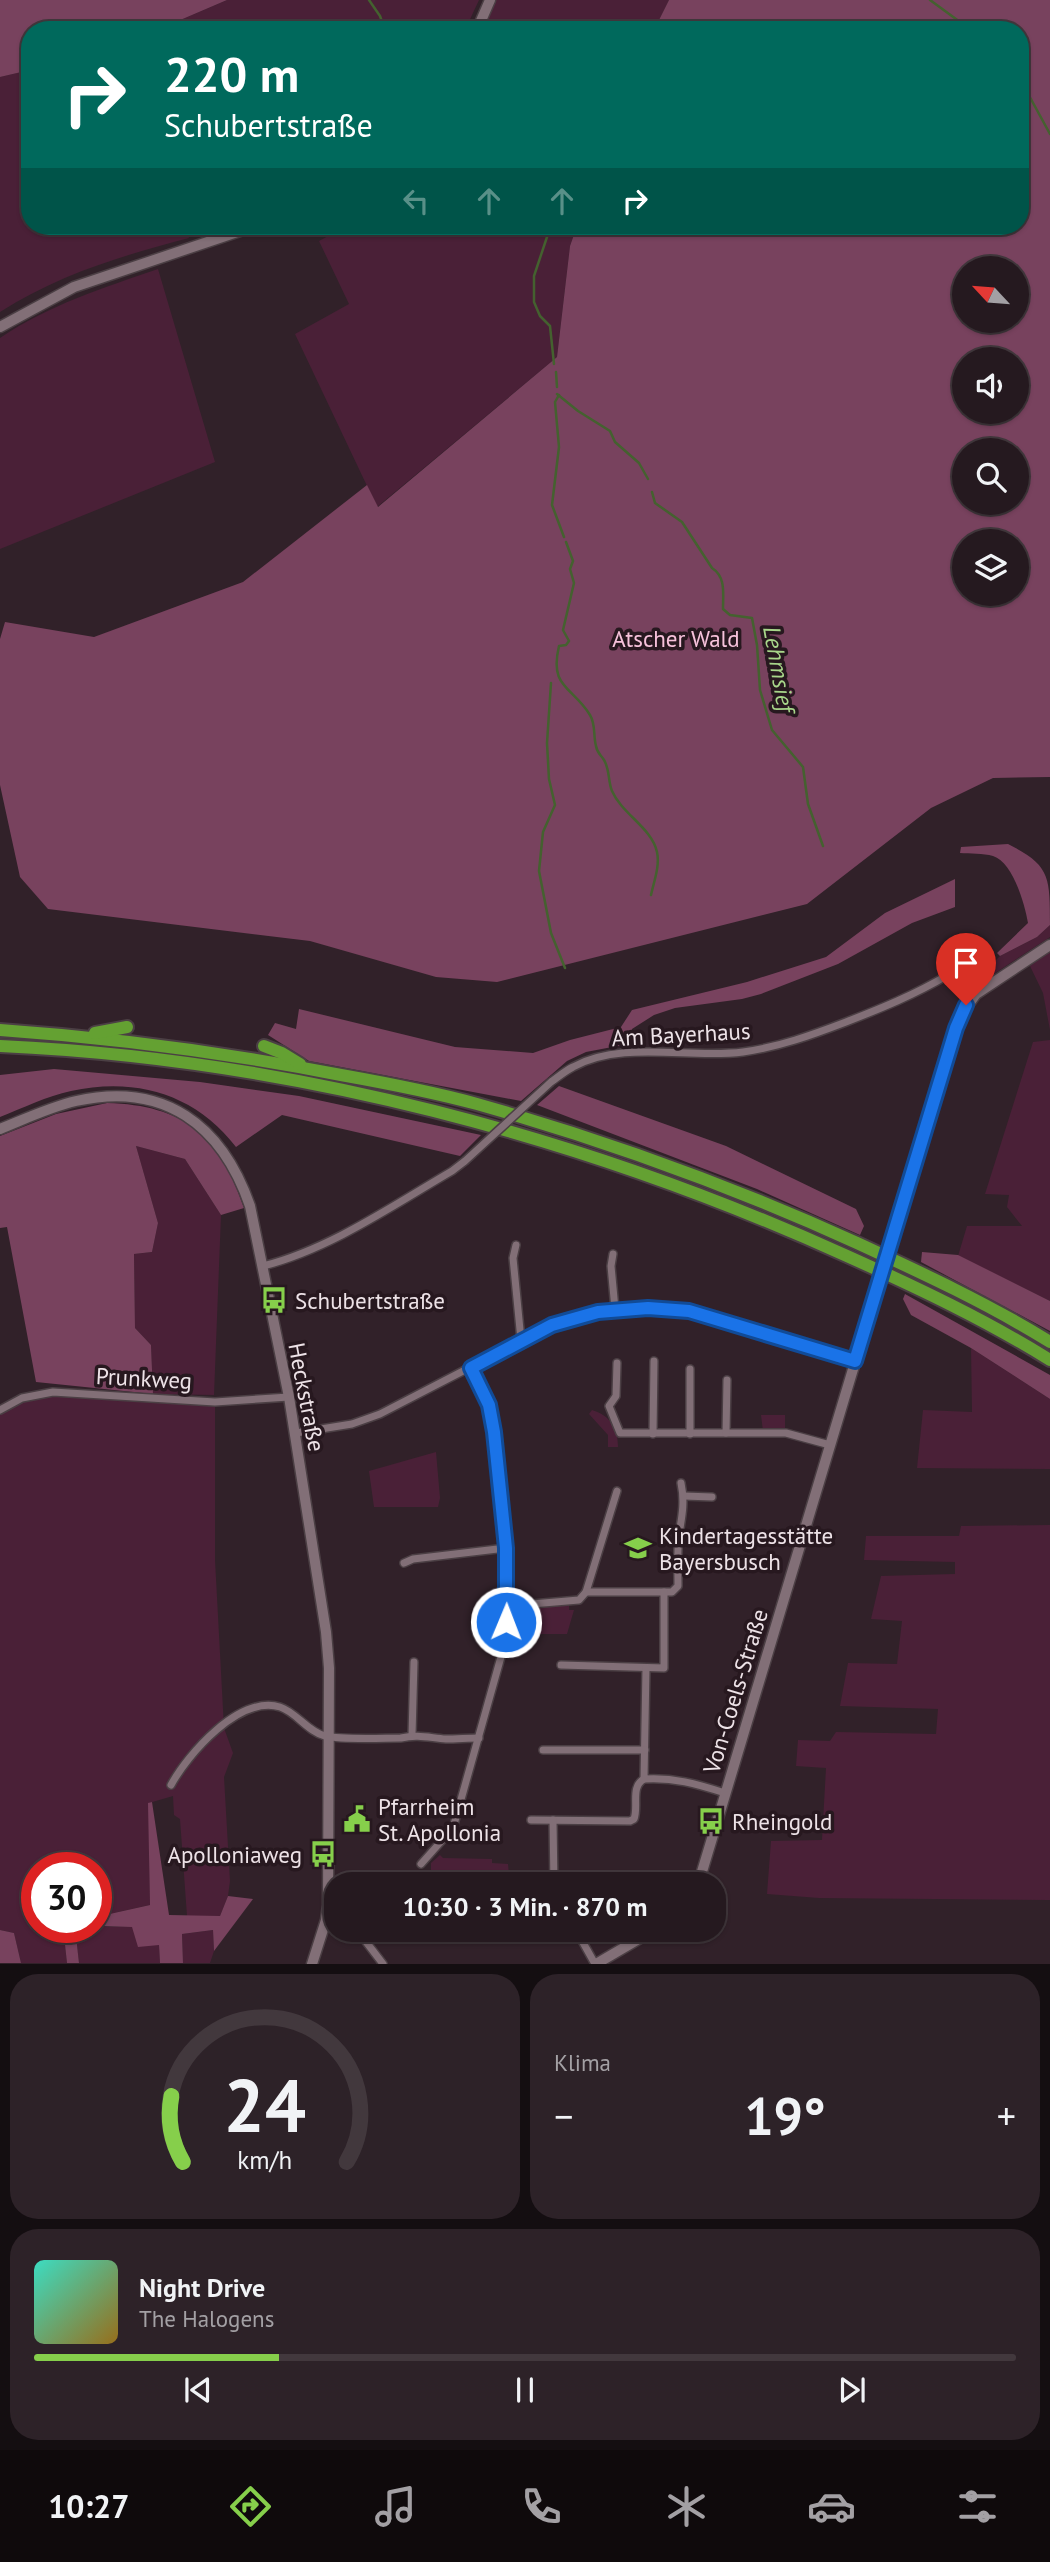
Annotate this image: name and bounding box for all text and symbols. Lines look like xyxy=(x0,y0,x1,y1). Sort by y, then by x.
text: 220 m xyxy=(164,42,299,106)
icon: right xyxy=(49,49,140,140)
text: Schubertstraße xyxy=(164,104,373,146)
icon: left xyxy=(397,182,435,220)
icon: ahead xyxy=(470,182,508,220)
icon: ahead xyxy=(543,182,581,220)
icon: right xyxy=(616,182,654,220)
north arrow xyxy=(952,256,1029,332)
map controls xyxy=(952,256,1029,606)
button: sound xyxy=(952,347,1029,424)
button: search xyxy=(952,438,1029,515)
button: layers xyxy=(952,529,1029,606)
park label: Atscher Wald xyxy=(612,624,740,653)
water label: Lehmsief xyxy=(756,624,803,719)
pin xyxy=(936,933,996,1005)
icon: arrive xyxy=(947,944,985,982)
street label: Am Bayerhaus xyxy=(611,1016,751,1052)
bus stop icon: Schubertstraße xyxy=(259,1285,289,1315)
place label: Schubertstraße xyxy=(295,1286,445,1315)
street label: Heckstraße xyxy=(282,1340,332,1454)
street label: Prunkweg xyxy=(95,1361,193,1395)
place label: Kindertagesstätte Bayersbusch xyxy=(659,1521,833,1576)
school or university icon: Kindertagesstätte Bayersbusch xyxy=(623,1533,653,1563)
position arrow xyxy=(469,1585,543,1659)
street label: Von-Coels-Straße xyxy=(696,1605,774,1778)
place label: Pfarrheim St. Apollonia xyxy=(378,1792,501,1847)
public building icon: Pfarrheim St. Apollonia xyxy=(342,1804,372,1834)
bus stop icon: Rheingold xyxy=(696,1806,726,1836)
place label: Rheingold xyxy=(732,1807,832,1836)
bus stop icon: Apolloniaweg xyxy=(308,1839,338,1869)
place label: Apolloniaweg xyxy=(167,1840,302,1869)
speed limit sign: 30 xyxy=(21,1852,112,1943)
text: 10:30 · 3 Min. · 870 m xyxy=(402,1890,648,1923)
text: Klima xyxy=(554,2048,611,2077)
text: 24 xyxy=(224,2059,306,2153)
text: 19° xyxy=(744,2082,826,2149)
text: − xyxy=(554,2091,573,2140)
text: + xyxy=(997,2091,1016,2140)
text: km/h xyxy=(238,2144,292,2176)
text: Night Drive xyxy=(139,2271,265,2304)
text: The Halogens xyxy=(139,2304,274,2333)
icon: previous xyxy=(179,2371,217,2409)
icon: pause xyxy=(506,2371,544,2409)
icon: next xyxy=(833,2371,871,2409)
icon: directions xyxy=(226,2482,275,2531)
icon: music xyxy=(371,2482,420,2531)
icon: phone xyxy=(517,2482,566,2531)
icon: climate xyxy=(662,2482,711,2531)
icon: car xyxy=(807,2482,856,2531)
icon: filters xyxy=(953,2482,1002,2531)
text: 10:27 xyxy=(48,2485,129,2527)

